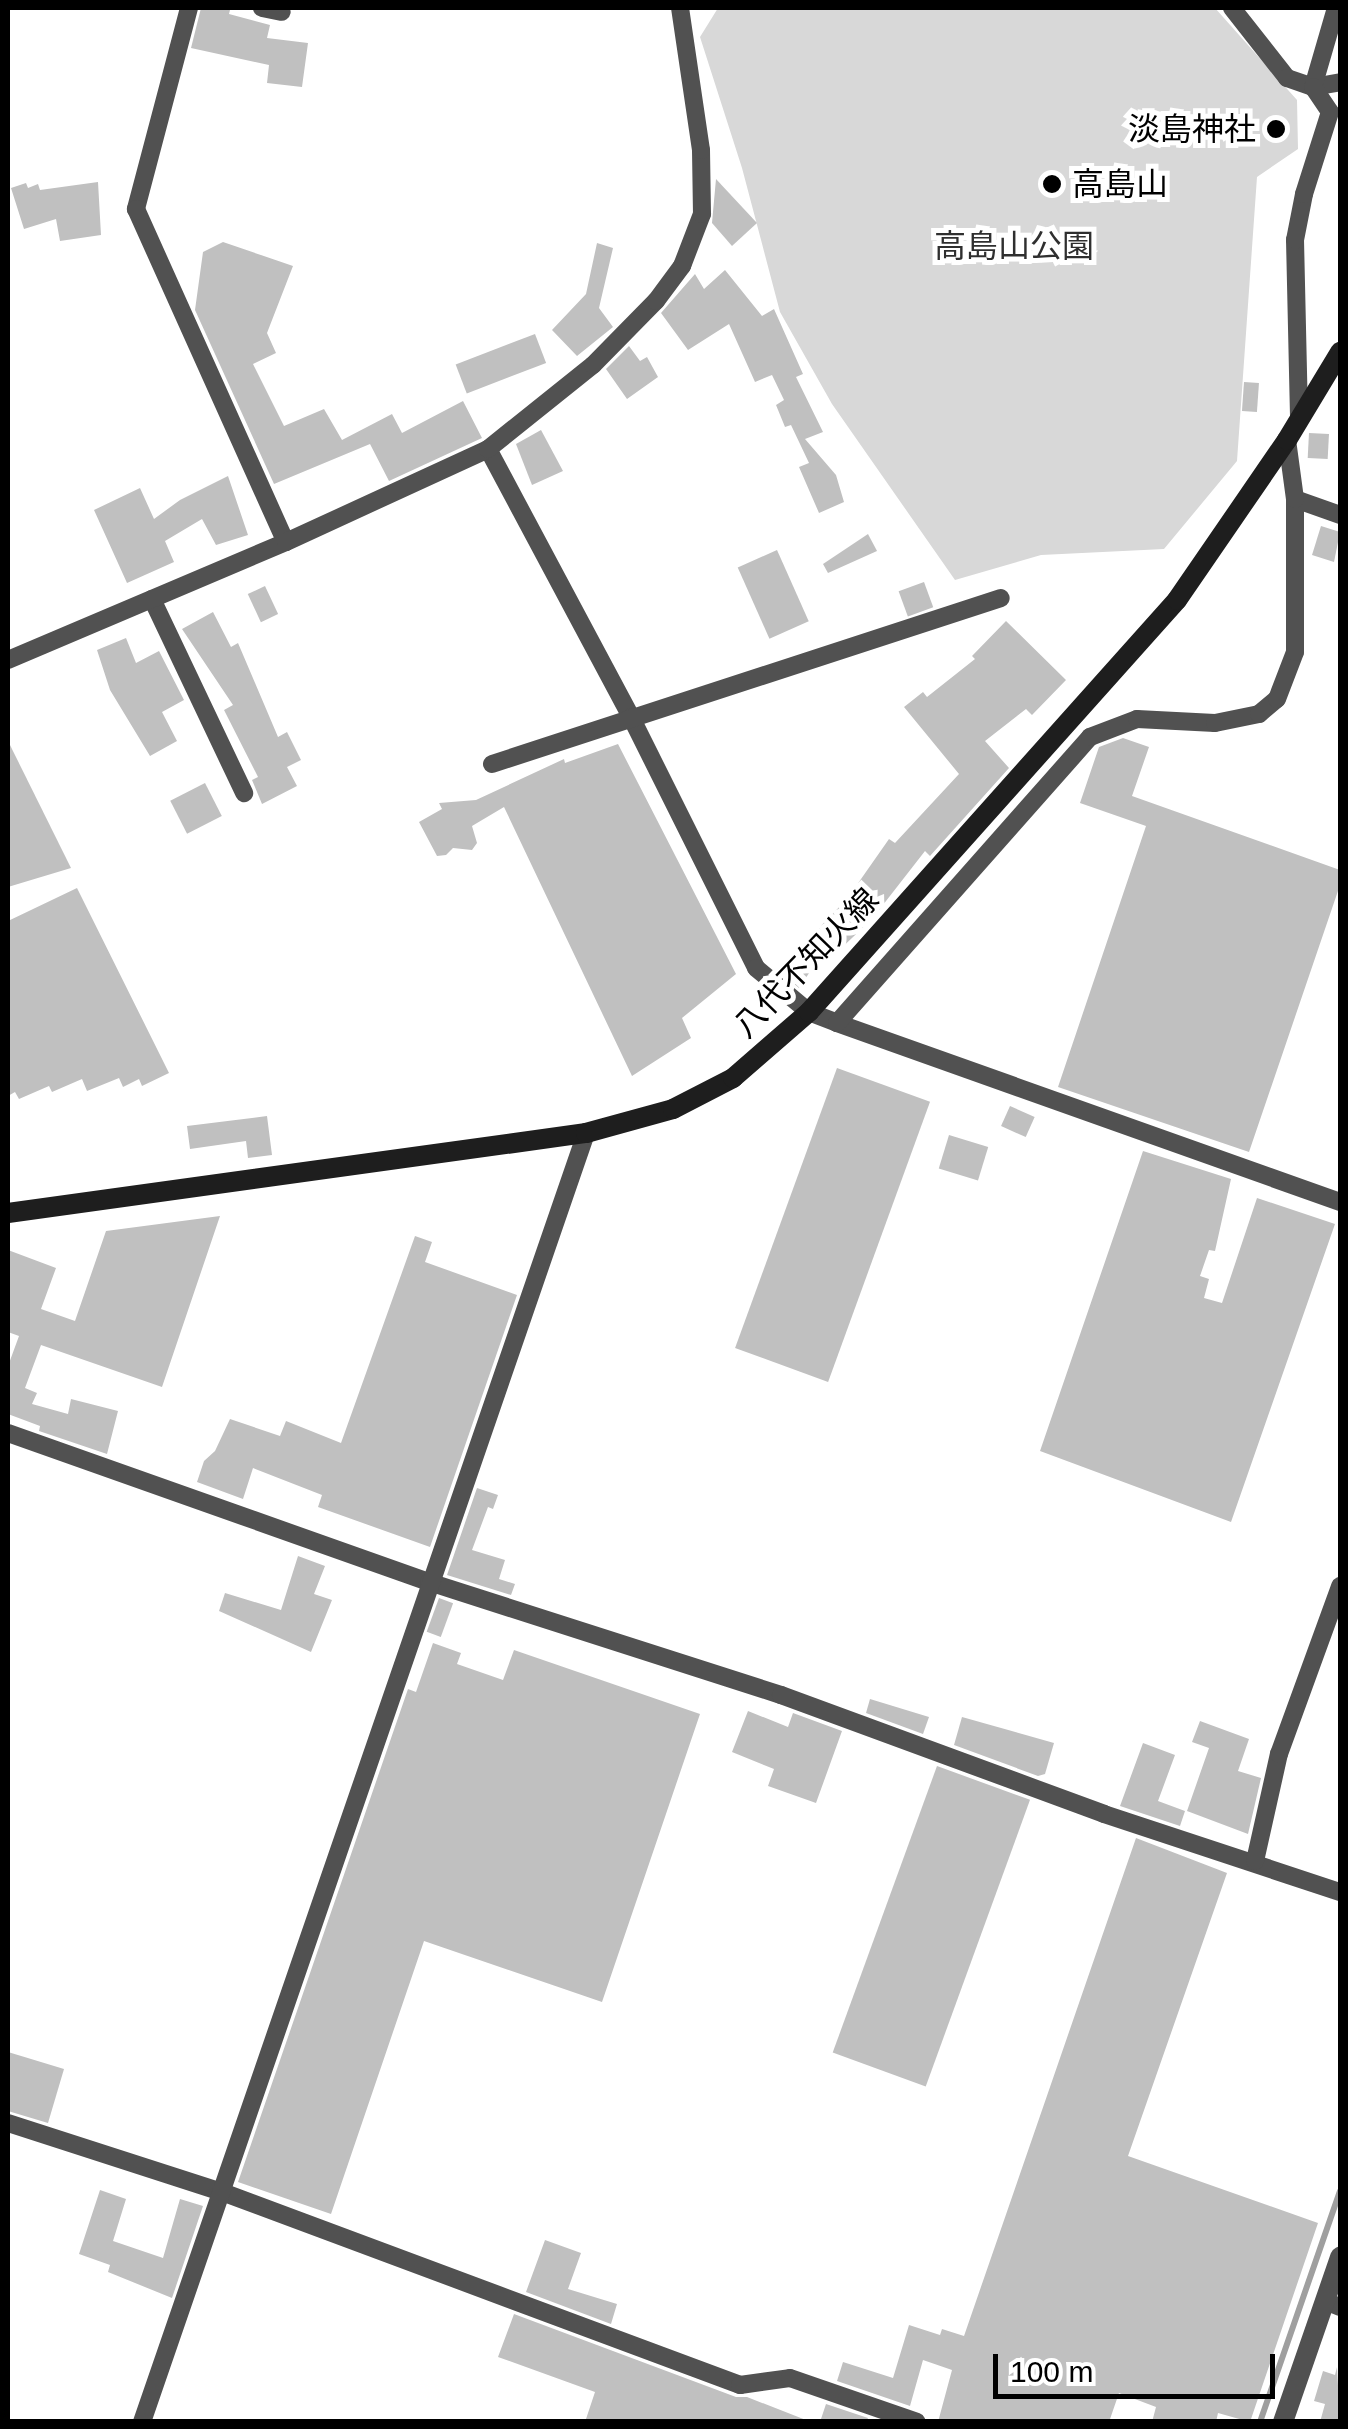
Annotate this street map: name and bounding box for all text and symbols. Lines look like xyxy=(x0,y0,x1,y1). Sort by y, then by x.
place label: 淡島神社 xyxy=(1128,110,1256,148)
marker: 淡島神社 xyxy=(1265,118,1287,140)
place label: 高島山 xyxy=(1072,165,1168,203)
marker: 高島山 xyxy=(1041,173,1063,195)
park label: 高島山公園 xyxy=(934,227,1094,265)
street label: 八代不知火線 xyxy=(726,881,886,1045)
scale bar xyxy=(998,2334,1280,2396)
text: 100 m xyxy=(1010,2355,1093,2388)

